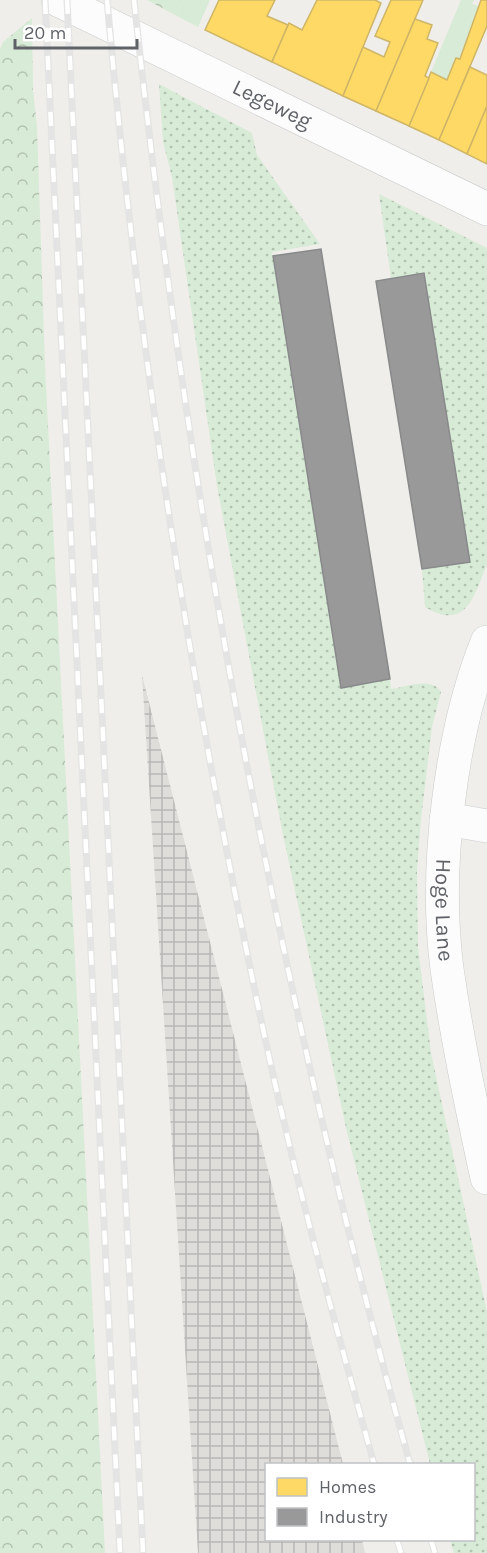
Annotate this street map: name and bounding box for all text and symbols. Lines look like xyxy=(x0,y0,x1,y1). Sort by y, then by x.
scale bar xyxy=(15,12,136,50)
text: 20 m xyxy=(24,22,66,44)
street label: Legeweg xyxy=(228,74,316,135)
street label: Hoge Lane xyxy=(430,858,459,963)
legend xyxy=(265,1463,475,1541)
text: Homes xyxy=(319,1476,376,1498)
text: Industry xyxy=(319,1506,388,1528)

